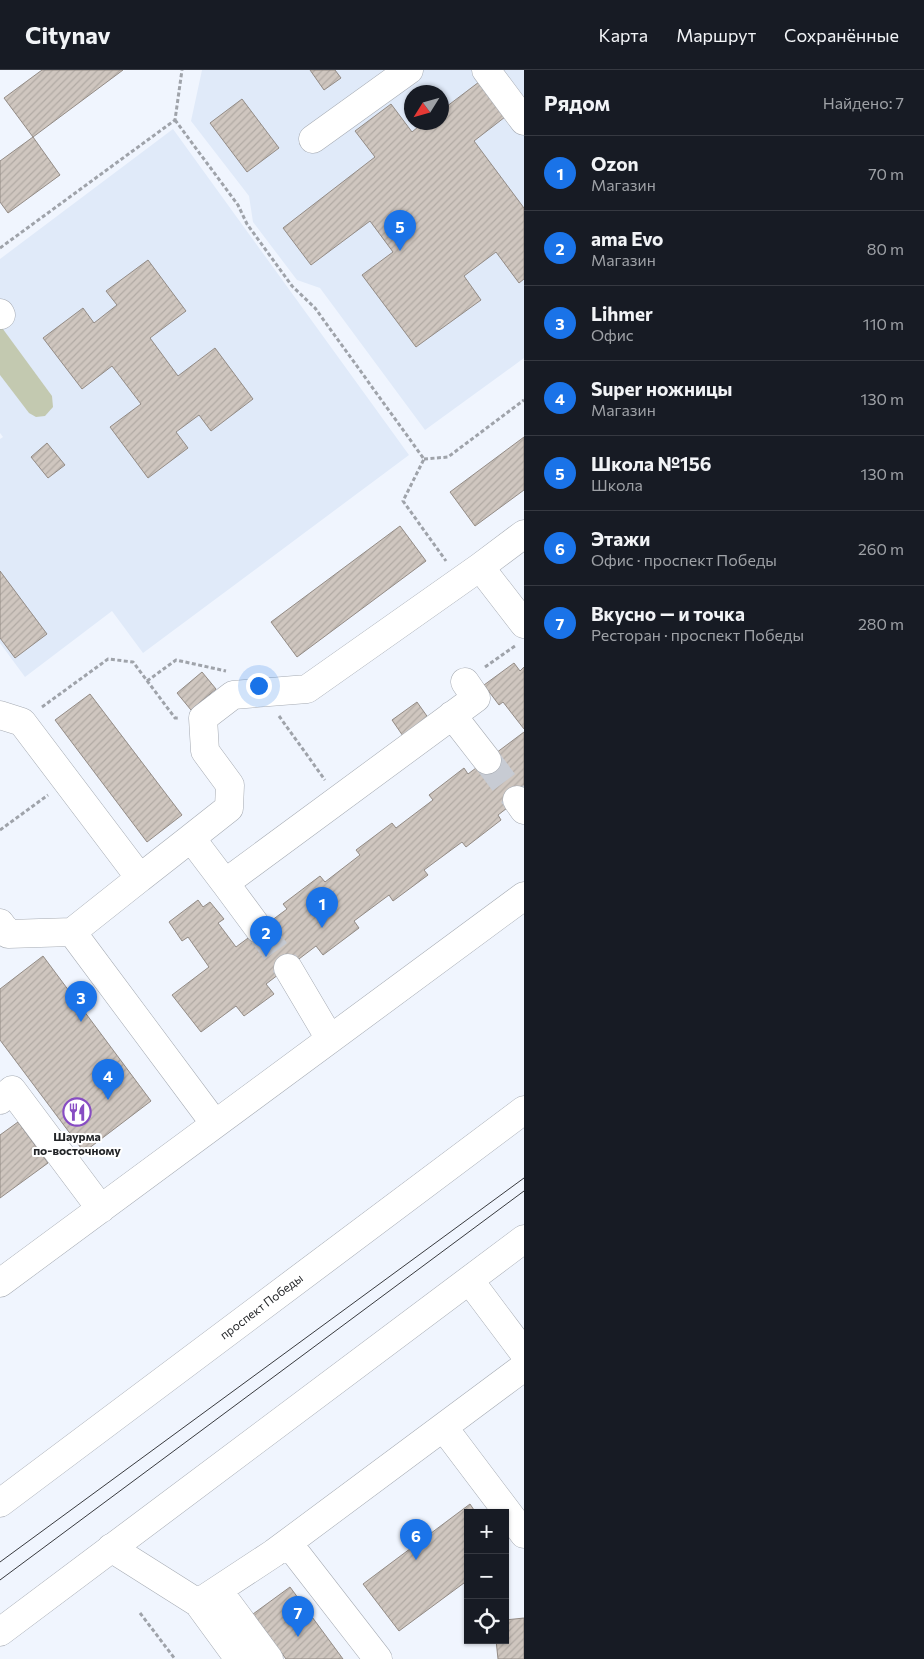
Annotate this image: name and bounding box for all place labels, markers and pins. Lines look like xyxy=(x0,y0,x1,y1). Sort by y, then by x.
pin: 5 xyxy=(384,210,416,251)
pin: 1 xyxy=(306,887,338,928)
pin: 2 xyxy=(250,916,282,957)
pin: 3 xyxy=(65,981,97,1022)
pin: 4 xyxy=(92,1059,124,1100)
restaurant icon: Шаурма по-восточному xyxy=(62,1097,92,1127)
place label: Шаурма по-восточному xyxy=(33,1129,121,1157)
pin: 6 xyxy=(400,1519,432,1560)
pin: 7 xyxy=(282,1596,314,1637)

